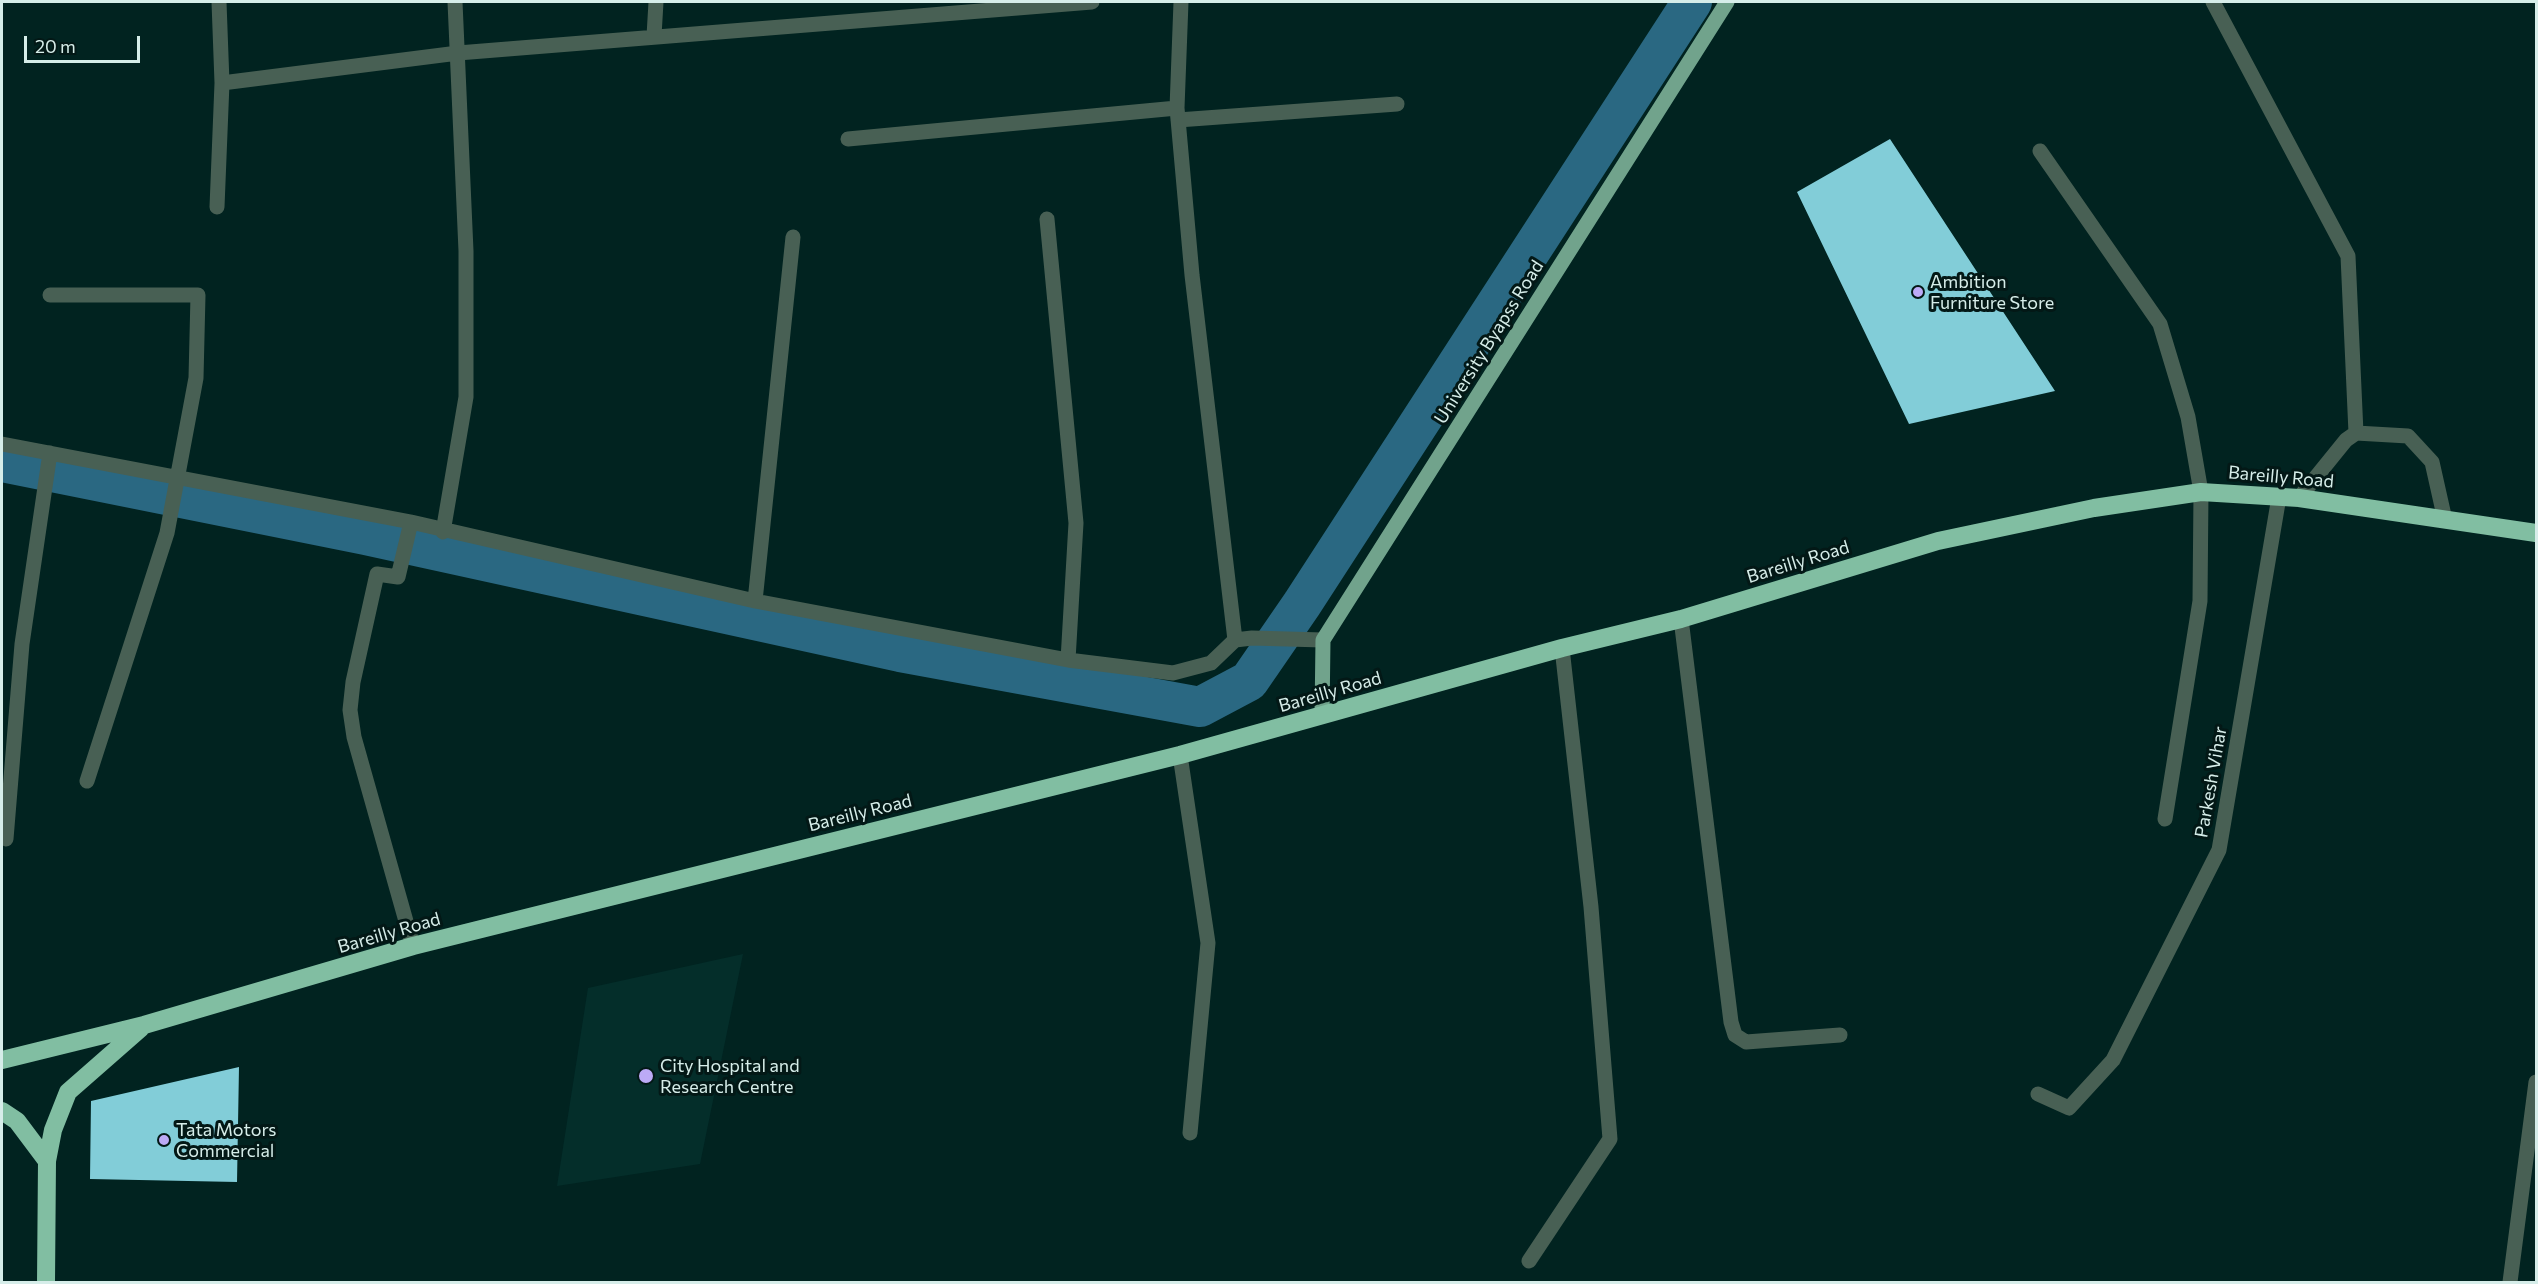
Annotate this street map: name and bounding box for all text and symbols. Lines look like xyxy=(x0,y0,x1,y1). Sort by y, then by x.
scale bar xyxy=(27,24,142,62)
text: 20 m xyxy=(35,35,76,57)
street label: University Byapss Road xyxy=(1430,256,1548,428)
place label: Ambition Furniture Store xyxy=(1930,271,2054,314)
marker: Ambition Furniture Store xyxy=(1911,285,1925,299)
street label: Bareilly Road xyxy=(2227,462,2335,492)
street label: Bareilly Road xyxy=(1744,536,1852,588)
street label: Bareilly Road xyxy=(1276,667,1384,717)
street label: Parkesh Vihar xyxy=(2191,725,2231,839)
street label: Bareilly Road xyxy=(806,790,914,836)
street label: Bareilly Road xyxy=(335,908,443,958)
place label: City Hospital and Research Centre xyxy=(660,1055,800,1098)
marker: City Hospital and Research Centre xyxy=(637,1067,655,1085)
place label: Tata Motors Commercial xyxy=(176,1119,277,1162)
marker: Tata Motors Commercial xyxy=(157,1133,171,1147)

